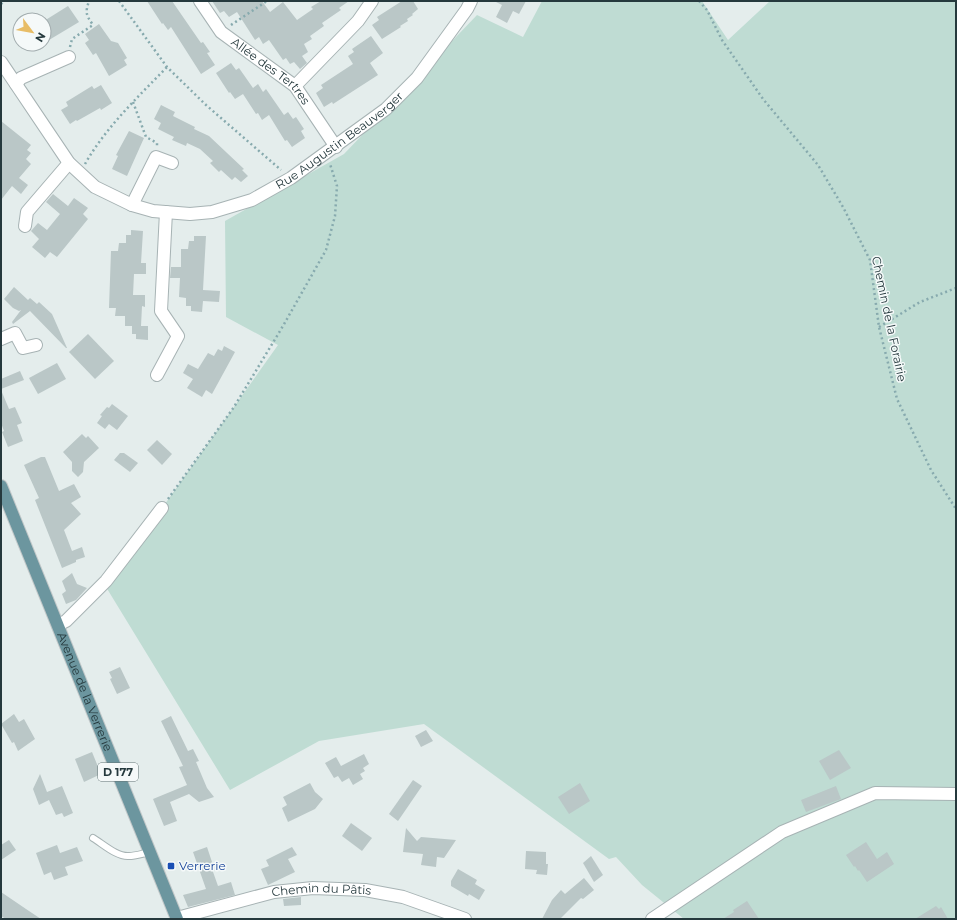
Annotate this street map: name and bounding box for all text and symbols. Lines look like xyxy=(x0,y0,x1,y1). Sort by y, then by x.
north arrow xyxy=(12,12,52,52)
text: N xyxy=(32,30,49,45)
street label: Allée des Tertres xyxy=(229,34,313,108)
street label: Rue Augustin Beauverger xyxy=(273,88,406,192)
street label: Chemin de la Forairie xyxy=(869,255,910,383)
street label: Avenue de la Verrerie xyxy=(54,630,116,753)
road number: D 177 xyxy=(98,763,138,781)
place label: Verrerie xyxy=(179,858,226,873)
marker: Verrerie xyxy=(166,861,176,871)
street label: Chemin du Pâtis xyxy=(271,880,373,899)

